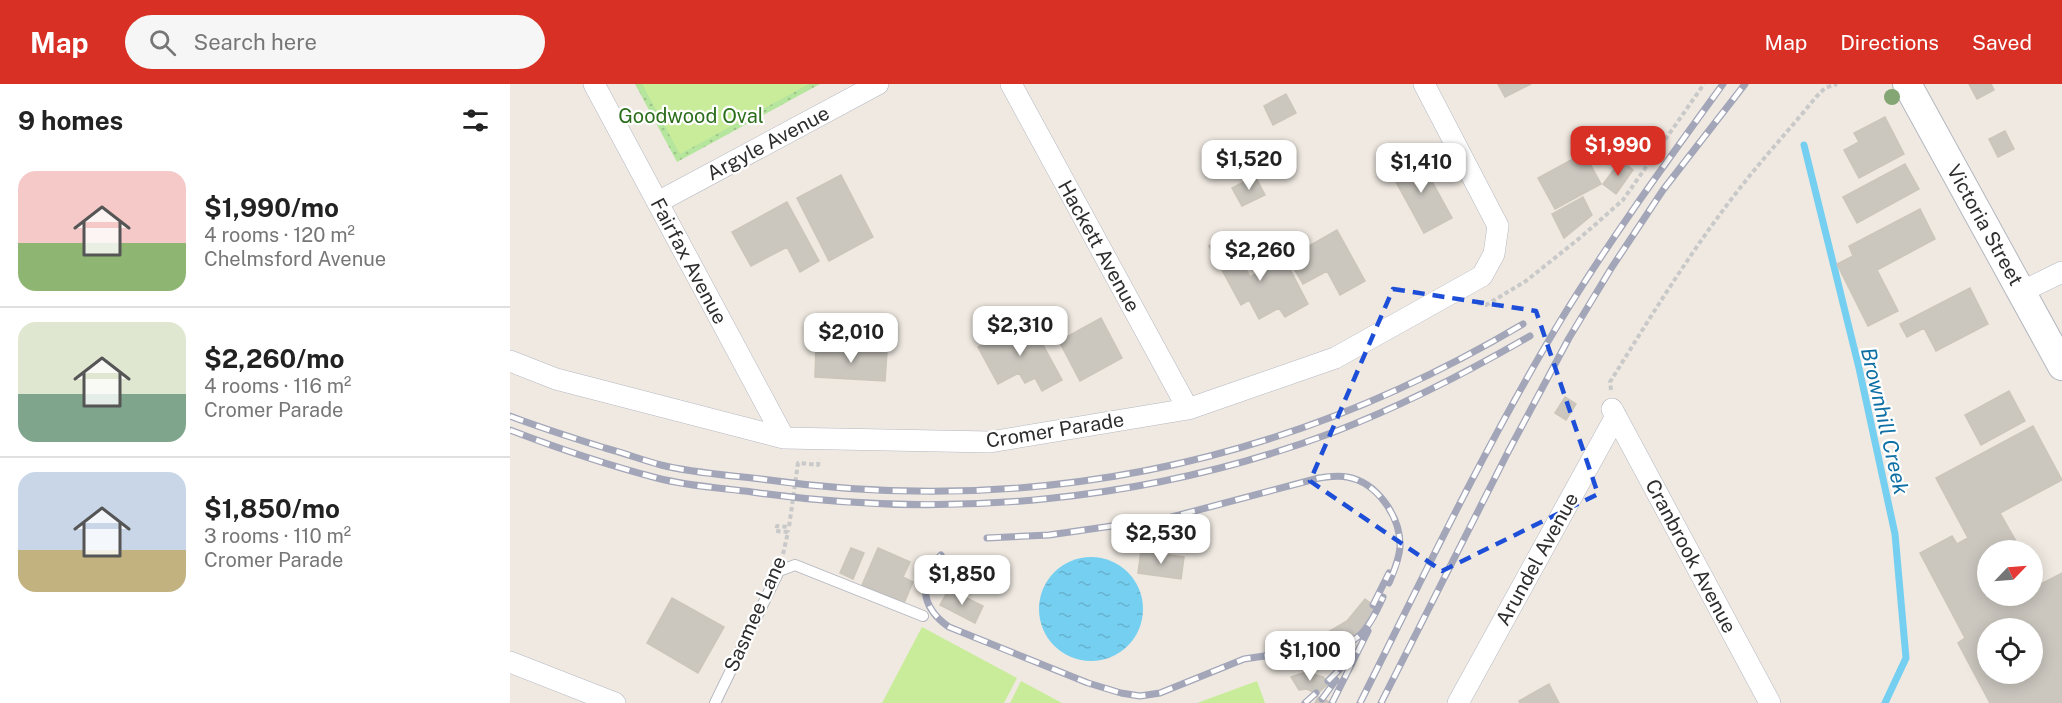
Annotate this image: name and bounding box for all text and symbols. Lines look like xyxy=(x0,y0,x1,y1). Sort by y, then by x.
search box xyxy=(125,15,545,69)
text: Map xyxy=(30,26,89,59)
icon: search xyxy=(146,26,179,59)
text: Search here xyxy=(194,29,317,55)
text: Map xyxy=(1765,30,1807,55)
text: Directions xyxy=(1840,30,1939,55)
text: Saved xyxy=(1972,30,2032,55)
street label: Argyle Avenue xyxy=(703,101,833,185)
icon: filters xyxy=(459,104,492,137)
park label: Goodwood Oval xyxy=(618,104,764,128)
text: 9 homes xyxy=(18,105,123,136)
pin: $1,990 xyxy=(1569,126,1667,177)
text: $1,990 xyxy=(1585,133,1651,157)
pin: $1,520 xyxy=(1200,140,1298,191)
pin: $1,410 xyxy=(1372,143,1470,194)
text: $1,520 xyxy=(1216,147,1282,171)
text: $1,410 xyxy=(1390,150,1452,174)
street label: Victoria Street xyxy=(1942,160,2028,290)
street label: Hackett Avenue xyxy=(1053,176,1145,316)
text: $1,990/mo xyxy=(204,192,339,223)
street label: Fairfax Avenue xyxy=(646,194,732,328)
icon: home xyxy=(66,195,138,267)
text: 4 rooms · 120 m² xyxy=(204,223,355,247)
pin: $2,260 xyxy=(1211,231,1309,282)
text: $2,260 xyxy=(1225,238,1296,262)
text: Chelmsford Avenue xyxy=(204,247,386,271)
pin: $2,310 xyxy=(971,306,1069,357)
pin: $2,010 xyxy=(802,313,900,364)
text: $2,310 xyxy=(987,313,1053,337)
text: $2,010 xyxy=(818,320,884,344)
text: $2,260/mo xyxy=(204,343,344,374)
water label: Brownhill Creek xyxy=(1856,345,1914,498)
icon: home xyxy=(66,346,138,418)
text: 4 rooms · 116 m² xyxy=(204,374,351,398)
text: Cromer Parade xyxy=(204,398,343,422)
street label: Cromer Parade xyxy=(984,407,1126,453)
street label: Cranbrook Avenue xyxy=(1640,475,1742,637)
street label: Arundel Avenue xyxy=(1491,488,1583,630)
text: $1,850/mo xyxy=(204,493,340,524)
icon: home xyxy=(66,496,138,568)
pin: $2,530 xyxy=(1112,514,1210,565)
text: $2,530 xyxy=(1125,521,1197,545)
text: 3 rooms · 110 m² xyxy=(204,524,351,548)
north arrow xyxy=(1977,540,2043,606)
map controls xyxy=(1977,540,2043,684)
text: Cromer Parade xyxy=(204,548,343,572)
street label: Sasmee Lane xyxy=(719,552,791,676)
pin: $1,850 xyxy=(913,555,1011,606)
text: $1,850 xyxy=(928,562,996,586)
button: locate xyxy=(1977,618,2043,684)
pin: $1,100 xyxy=(1261,631,1359,682)
text: $1,100 xyxy=(1279,638,1341,662)

